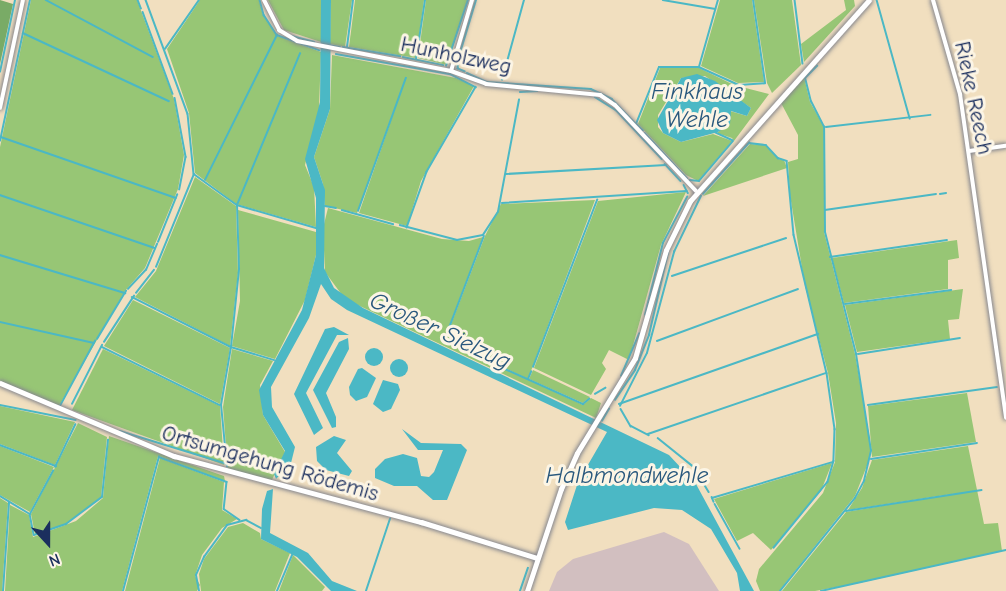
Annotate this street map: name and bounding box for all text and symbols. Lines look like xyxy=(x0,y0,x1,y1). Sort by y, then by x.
street label: Hunholzweg xyxy=(398,31,514,81)
street label: Rieke Reech xyxy=(948,39,998,157)
water label: Finkhaus Wehle xyxy=(651,78,743,134)
water label: Großer Sielzug xyxy=(365,286,515,376)
street label: Ortsumgehung Rödemis xyxy=(159,420,381,508)
water label: Halbmondwehle xyxy=(546,462,708,490)
north arrow xyxy=(18,513,78,573)
text: N xyxy=(46,550,63,570)

